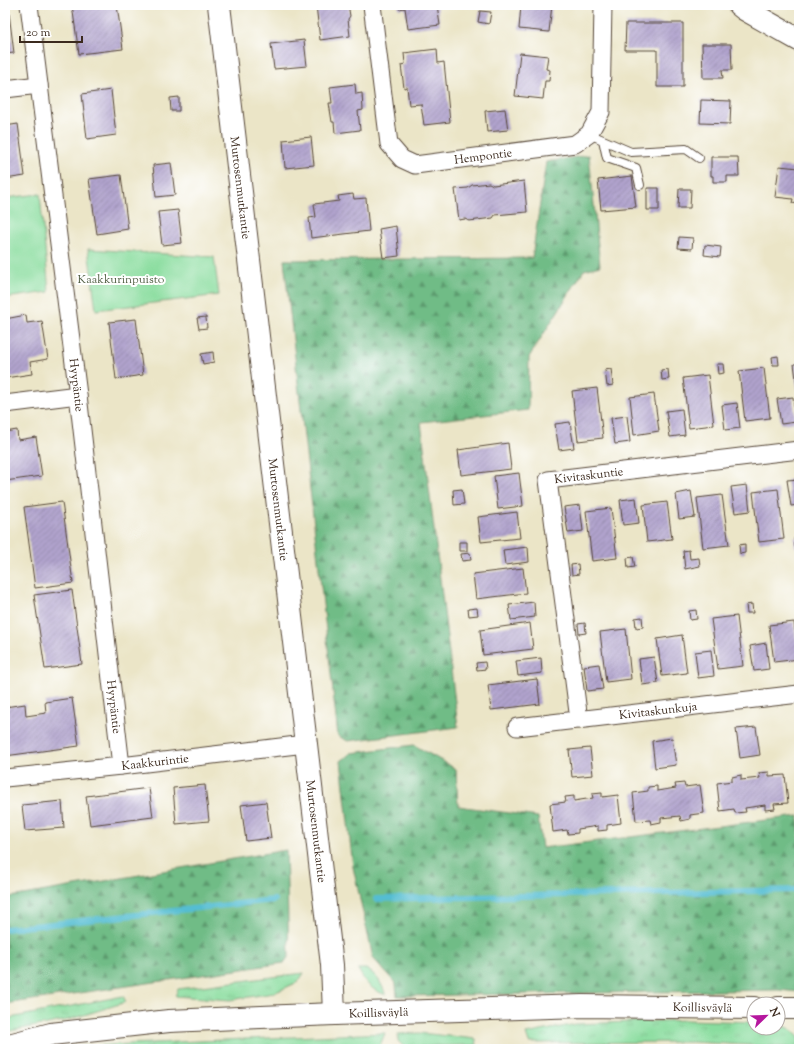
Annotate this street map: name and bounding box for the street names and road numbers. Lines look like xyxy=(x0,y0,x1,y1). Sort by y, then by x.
street label: Murtosenmutkantie xyxy=(225,135,255,241)
street label: Hempontie xyxy=(453,144,514,170)
street label: Hyypäntie xyxy=(63,357,88,413)
street label: Murtosenmutkantie xyxy=(262,457,292,562)
street label: Kivitaskuntie xyxy=(553,463,625,489)
street label: Hyypäntie xyxy=(101,679,125,735)
street label: Kivitaskunkuja xyxy=(618,698,699,725)
street label: Kaakkurintie xyxy=(121,750,190,776)
street label: Murtosenmutkantie xyxy=(300,779,330,884)
street label: Koillisväylä xyxy=(673,999,733,1018)
street label: Koillisväylä xyxy=(349,1004,409,1024)

